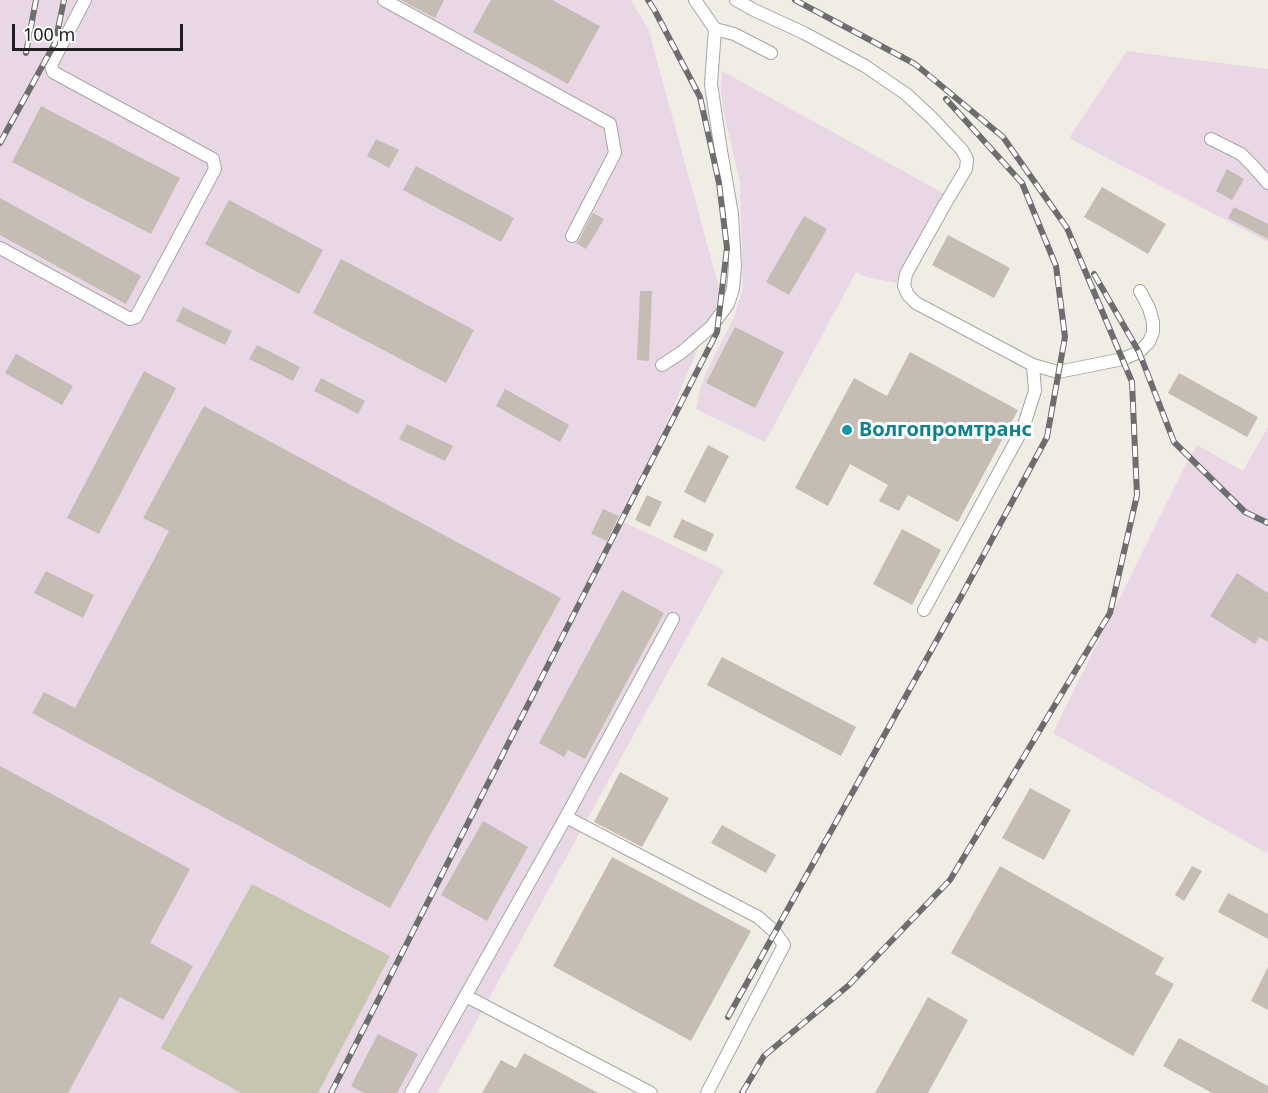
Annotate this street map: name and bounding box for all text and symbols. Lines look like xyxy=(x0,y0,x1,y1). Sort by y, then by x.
scale bar xyxy=(15,12,186,50)
text: 100 m xyxy=(23,22,75,46)
place label: Волгопромтранс xyxy=(859,418,1032,442)
marker: Волгопромтранс xyxy=(840,423,854,437)

